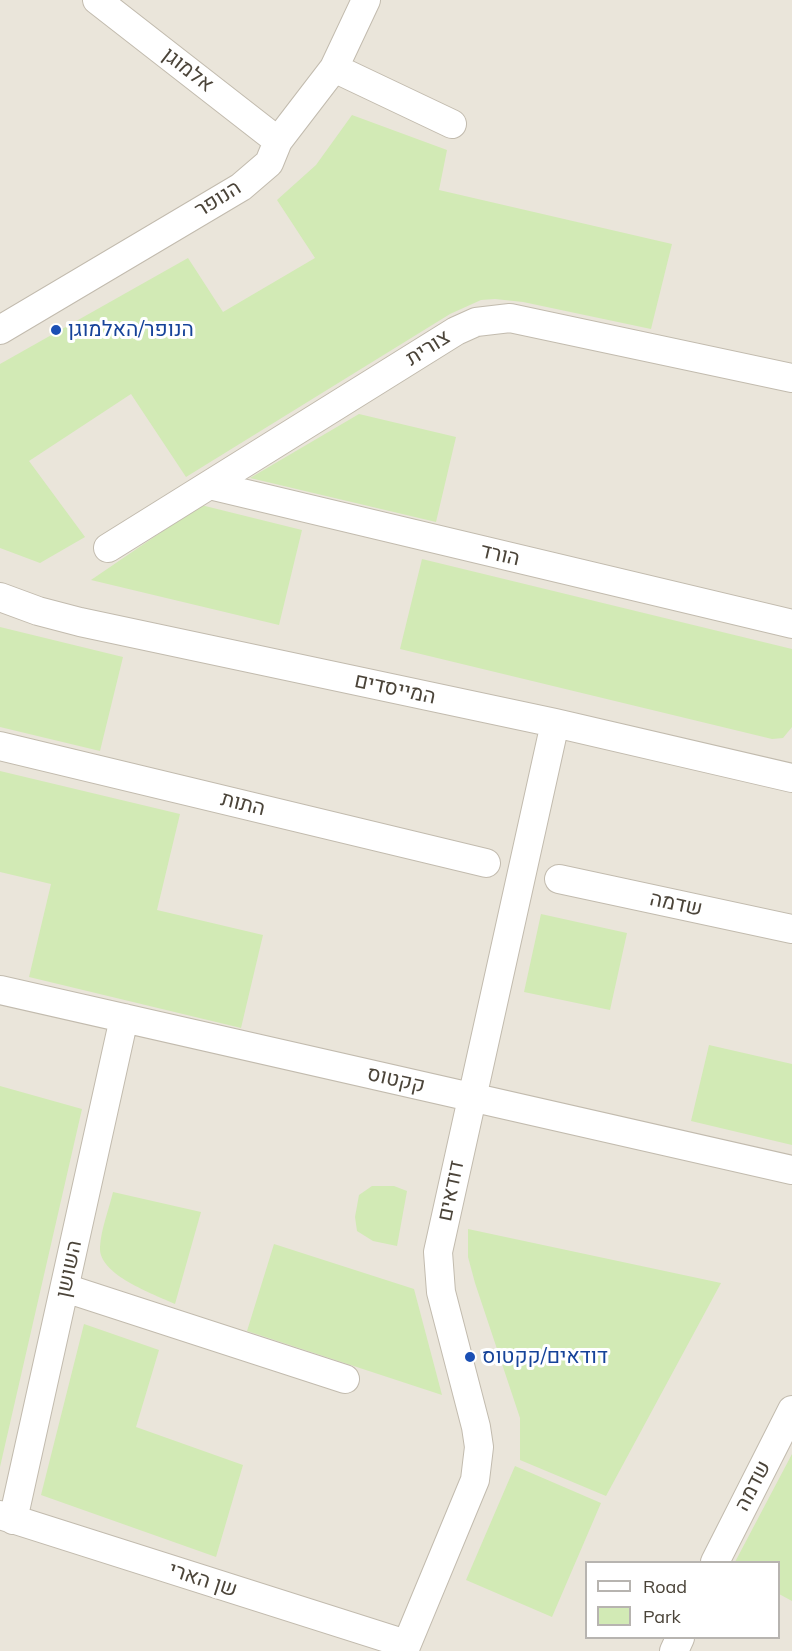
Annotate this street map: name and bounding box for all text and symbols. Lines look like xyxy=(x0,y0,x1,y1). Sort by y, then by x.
street label: אלמוגן xyxy=(157,42,219,98)
street label: הנופר xyxy=(190,175,246,223)
place label: הנופר/האלמוגן xyxy=(68,317,194,343)
marker: הנופר/האלמוגן xyxy=(49,323,63,337)
street label: צורית xyxy=(401,325,455,371)
street label: הורד xyxy=(478,538,522,572)
street label: המייסדים xyxy=(352,668,438,710)
street label: התות xyxy=(218,786,268,822)
street label: שדמה xyxy=(647,886,705,922)
street label: קקטוס xyxy=(365,1061,427,1099)
street label: דודאים xyxy=(432,1158,470,1224)
street label: השושן xyxy=(51,1238,87,1300)
place label: דודאים/קקטוס xyxy=(482,1344,608,1370)
marker: דודאים/קקטוס xyxy=(463,1350,477,1364)
street label: שדמה xyxy=(730,1457,776,1515)
street label: שן הארי xyxy=(166,1557,240,1603)
legend xyxy=(585,1561,780,1639)
text: Road xyxy=(643,1575,687,1598)
text: Park xyxy=(643,1605,681,1628)

